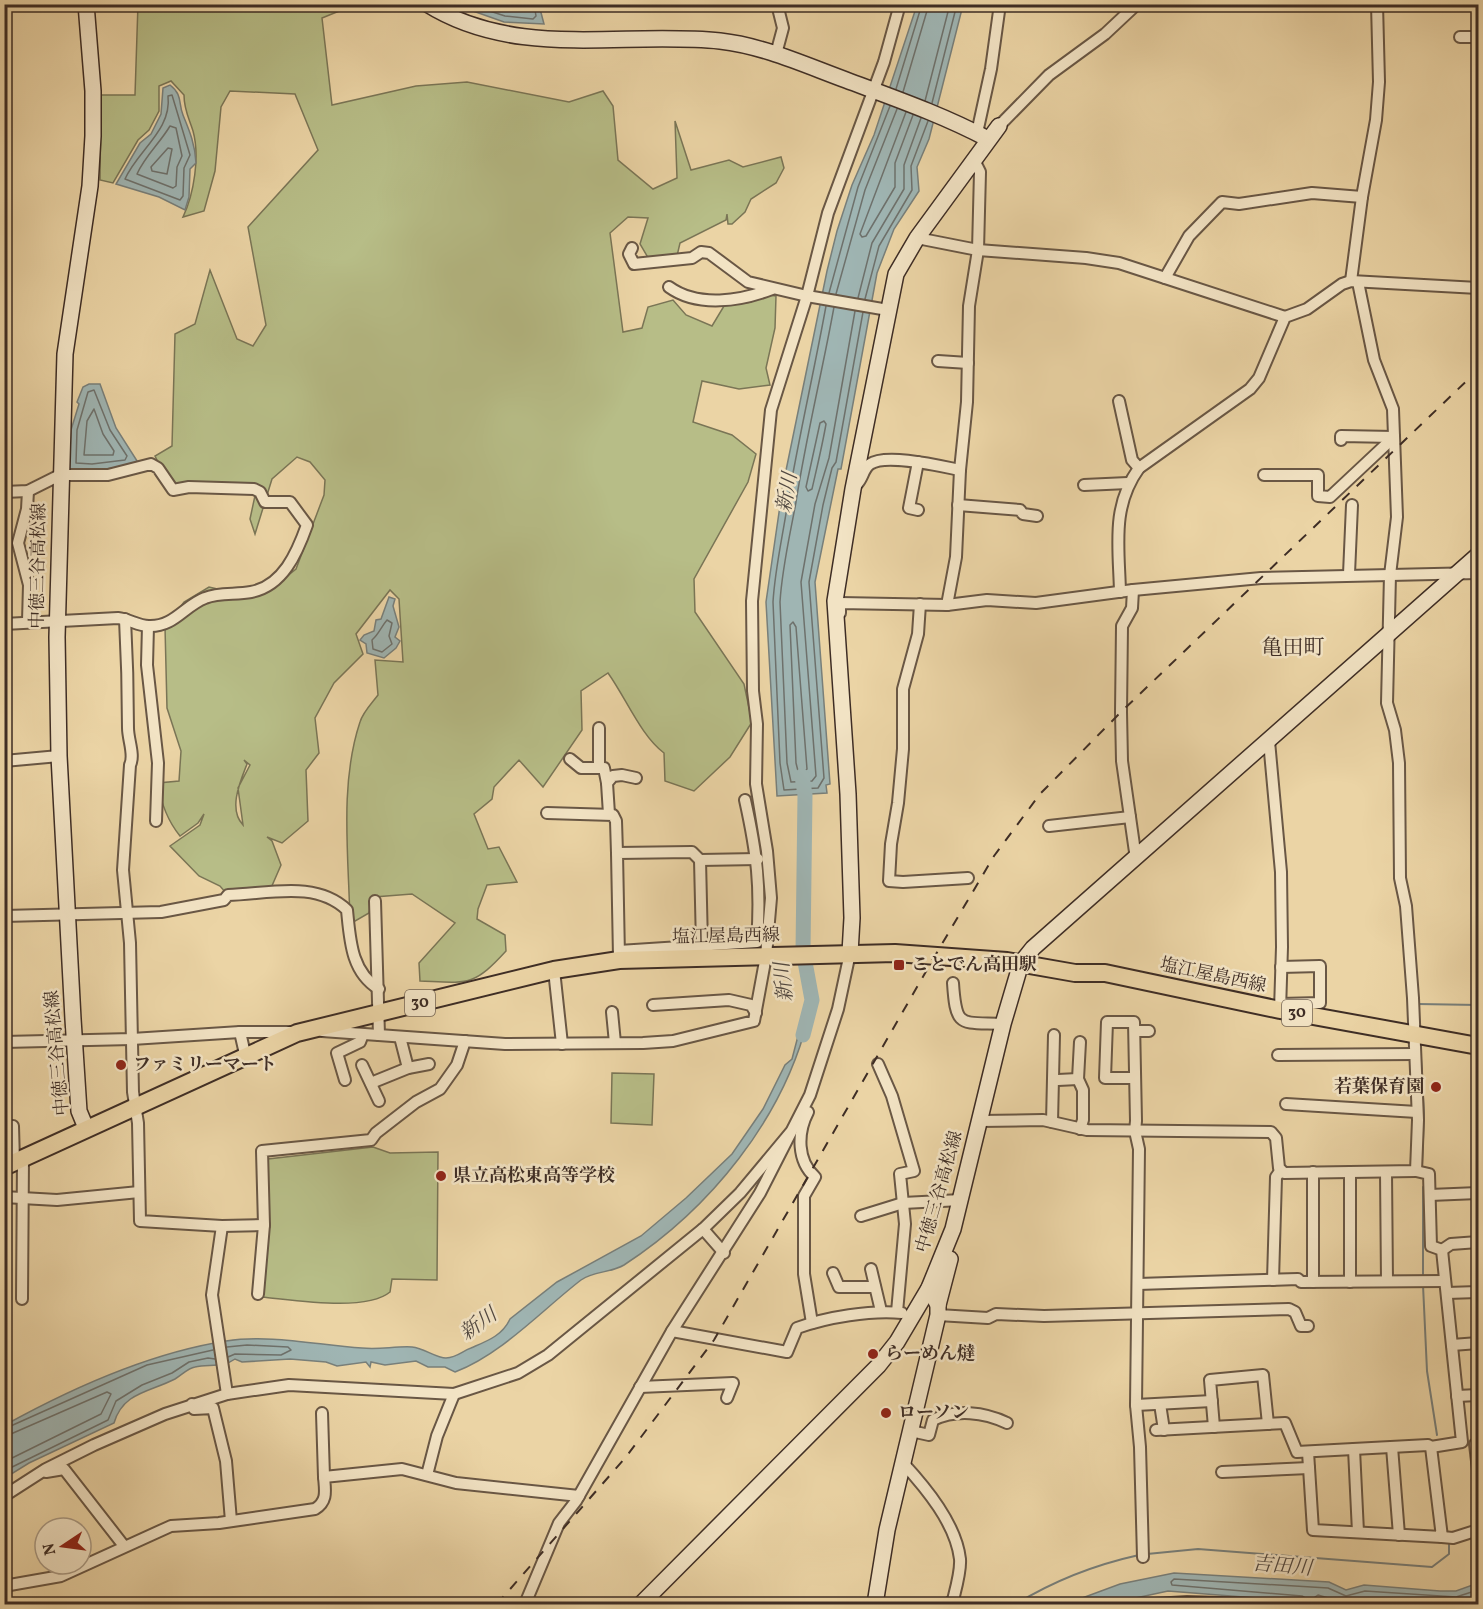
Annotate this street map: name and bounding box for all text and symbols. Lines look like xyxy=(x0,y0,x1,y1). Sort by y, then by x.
water label: 新川 xyxy=(771,469,806,515)
street label: 中徳三谷高松線 xyxy=(25,503,53,629)
district label: 亀田町 xyxy=(1262,634,1325,663)
street label: 塩江屋島西線 xyxy=(672,924,780,950)
place label: ことでん高田駅 xyxy=(911,953,1037,978)
street label: 塩江屋島西線 xyxy=(1158,953,1268,999)
marker: ことでん高田駅 xyxy=(892,958,906,972)
water label: 新川 xyxy=(769,959,801,1003)
street label: 中徳三谷高松線 xyxy=(40,989,76,1117)
road number: 30 xyxy=(405,990,435,1016)
road number: 30 xyxy=(1282,1000,1312,1026)
place label: ファミリーマート xyxy=(133,1053,277,1078)
marker: ファミリーマート xyxy=(114,1058,128,1072)
place label: 若葉保育園 xyxy=(1334,1075,1424,1100)
marker: 若葉保育園 xyxy=(1429,1080,1443,1094)
street label: 中徳三谷高松線 xyxy=(911,1128,969,1256)
place label: 県立高松東高等学校 xyxy=(453,1164,615,1189)
marker: 県立高松東高等学校 xyxy=(434,1169,448,1183)
water label: 新川 xyxy=(455,1301,505,1348)
place label: らーめん燵 xyxy=(885,1342,975,1367)
marker: らーめん燵 xyxy=(866,1347,880,1361)
place label: ローソン xyxy=(898,1401,969,1426)
marker: ローソン xyxy=(879,1406,893,1420)
north arrow xyxy=(33,1516,93,1576)
text: N xyxy=(38,1540,62,1557)
water label: 吉田川 xyxy=(1251,1550,1315,1584)

